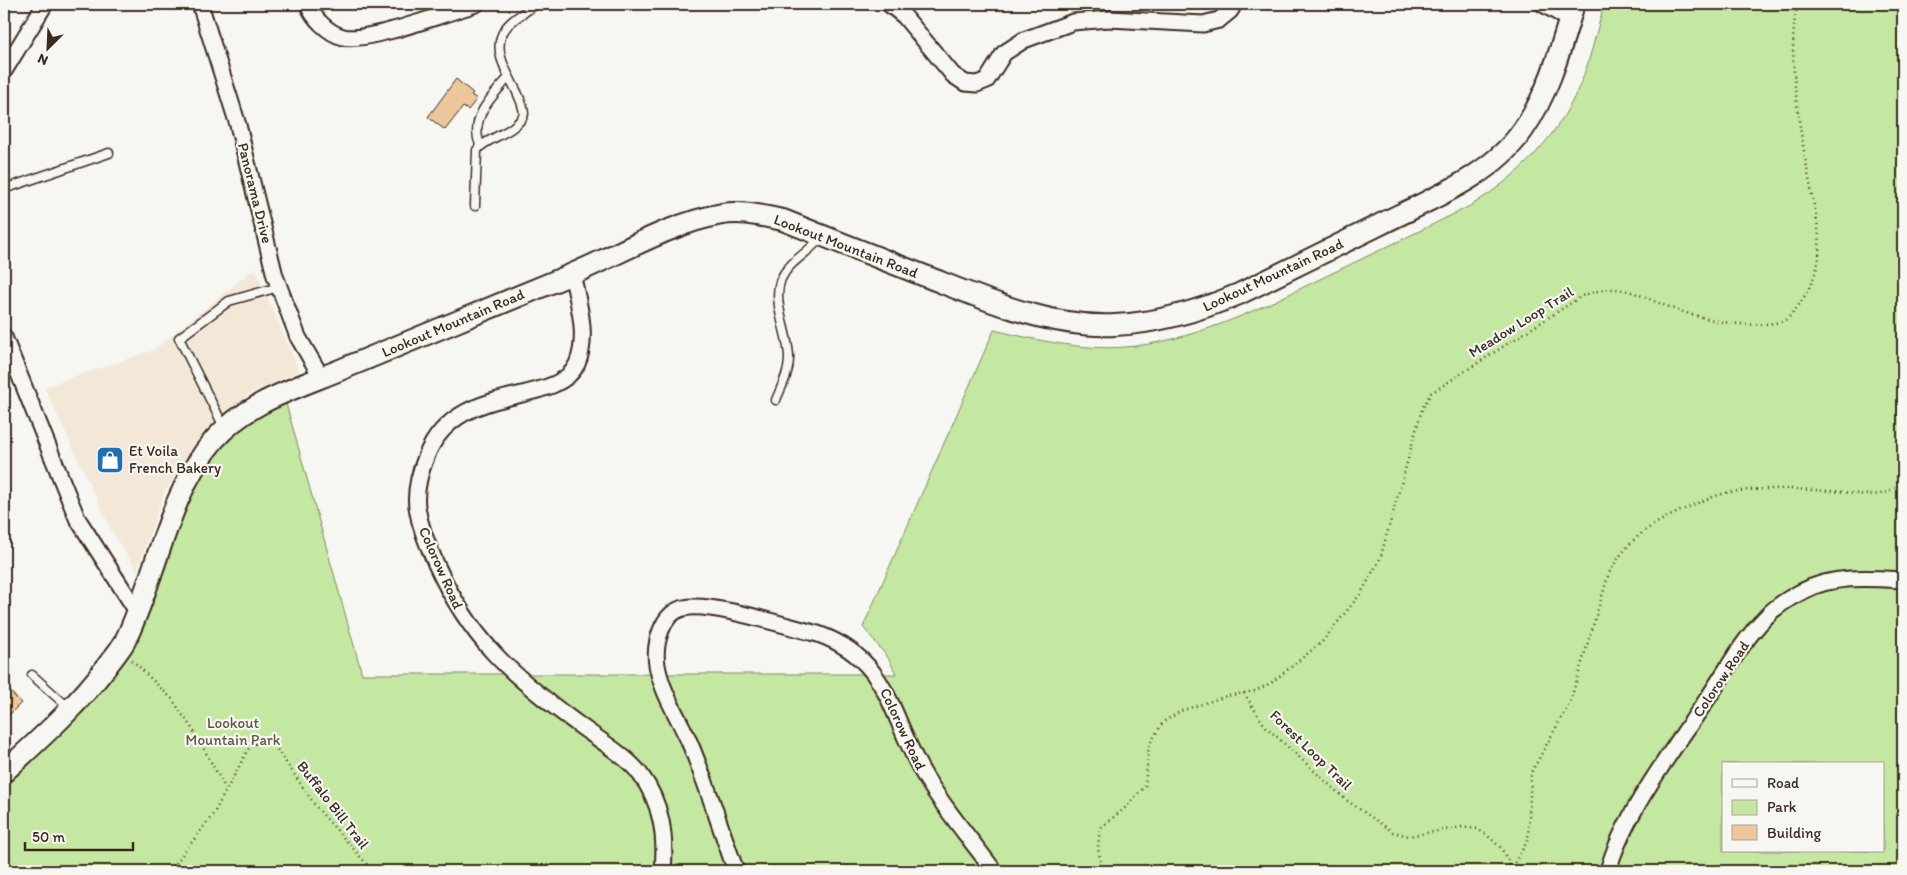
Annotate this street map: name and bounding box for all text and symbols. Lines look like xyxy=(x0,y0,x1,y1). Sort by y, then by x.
north arrow xyxy=(22,22,72,72)
text: N xyxy=(35,50,51,69)
street label: Panorama Drive xyxy=(234,141,276,245)
street label: Lookout Mountain Road xyxy=(771,210,921,282)
street label: Lookout Mountain Road xyxy=(1200,234,1346,316)
street label: Meadow Loop Trail xyxy=(1465,282,1577,361)
street label: Lookout Mountain Road xyxy=(379,285,527,361)
place label: Et Voila French Bakery xyxy=(129,442,221,477)
shop icon: Et Voila French Bakery xyxy=(95,445,125,475)
street label: Colorow Road xyxy=(415,524,467,613)
street label: Colorow Road xyxy=(1689,637,1754,721)
street label: Colorow Road xyxy=(876,685,930,773)
street label: Forest Loop Trail xyxy=(1266,706,1356,794)
park label: Lookout Mountain Park xyxy=(186,714,281,749)
street label: Buffalo Bill Trail xyxy=(293,757,373,853)
legend xyxy=(1722,762,1884,852)
text: Road xyxy=(1767,774,1800,792)
text: Park xyxy=(1767,798,1797,816)
scale bar xyxy=(25,820,132,852)
text: Building xyxy=(1767,824,1821,842)
text: 50 m xyxy=(32,828,65,846)

